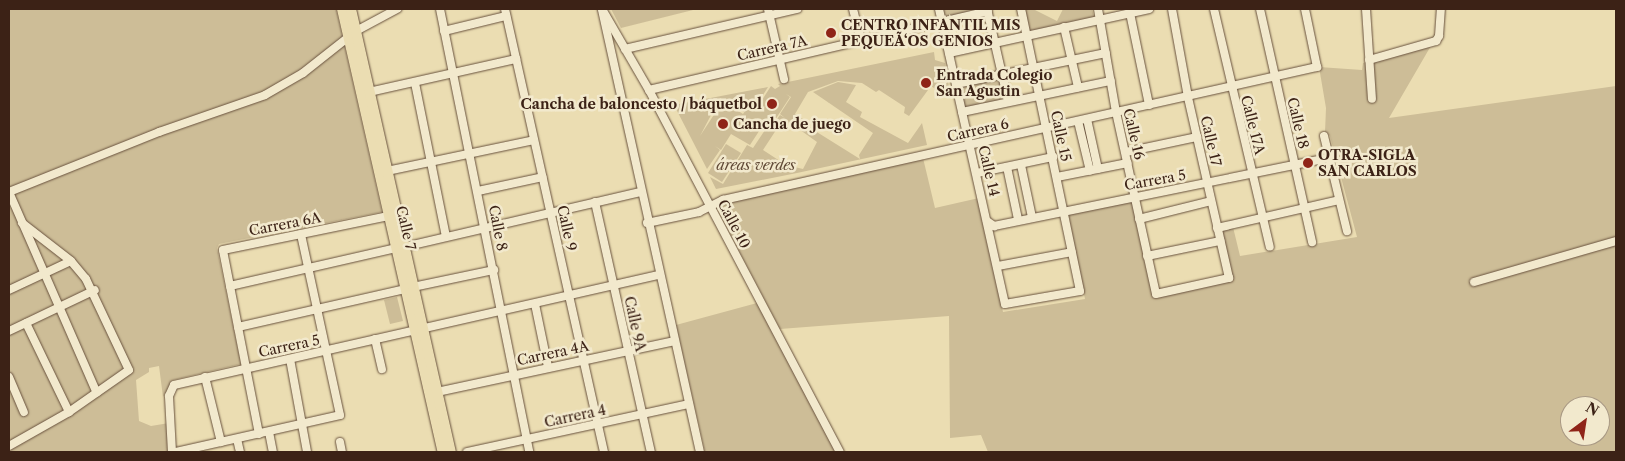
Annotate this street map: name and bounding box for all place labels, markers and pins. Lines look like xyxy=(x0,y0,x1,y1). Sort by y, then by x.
place label: CENTRO INFANTIL MIS PEQUEÃ‘OS GENIOS xyxy=(841,17,1021,49)
marker: CENTRO INFANTIL MIS PEQUEÃ‘OS GENIOS xyxy=(825,27,837,39)
place label: Entrada Colegio San Agustin xyxy=(936,67,1053,100)
marker: Entrada Colegio San Agustin xyxy=(920,77,932,89)
place label: Cancha de baloncesto / báquetbol xyxy=(520,96,762,112)
marker: Cancha de baloncesto / báquetbol xyxy=(766,98,778,110)
place label: Cancha de juego xyxy=(733,116,851,132)
marker: Cancha de juego xyxy=(717,118,729,130)
place label: OTRA-SIGLA SAN CARLOS xyxy=(1318,147,1417,180)
marker: OTRA-SIGLA SAN CARLOS xyxy=(1302,157,1314,169)

